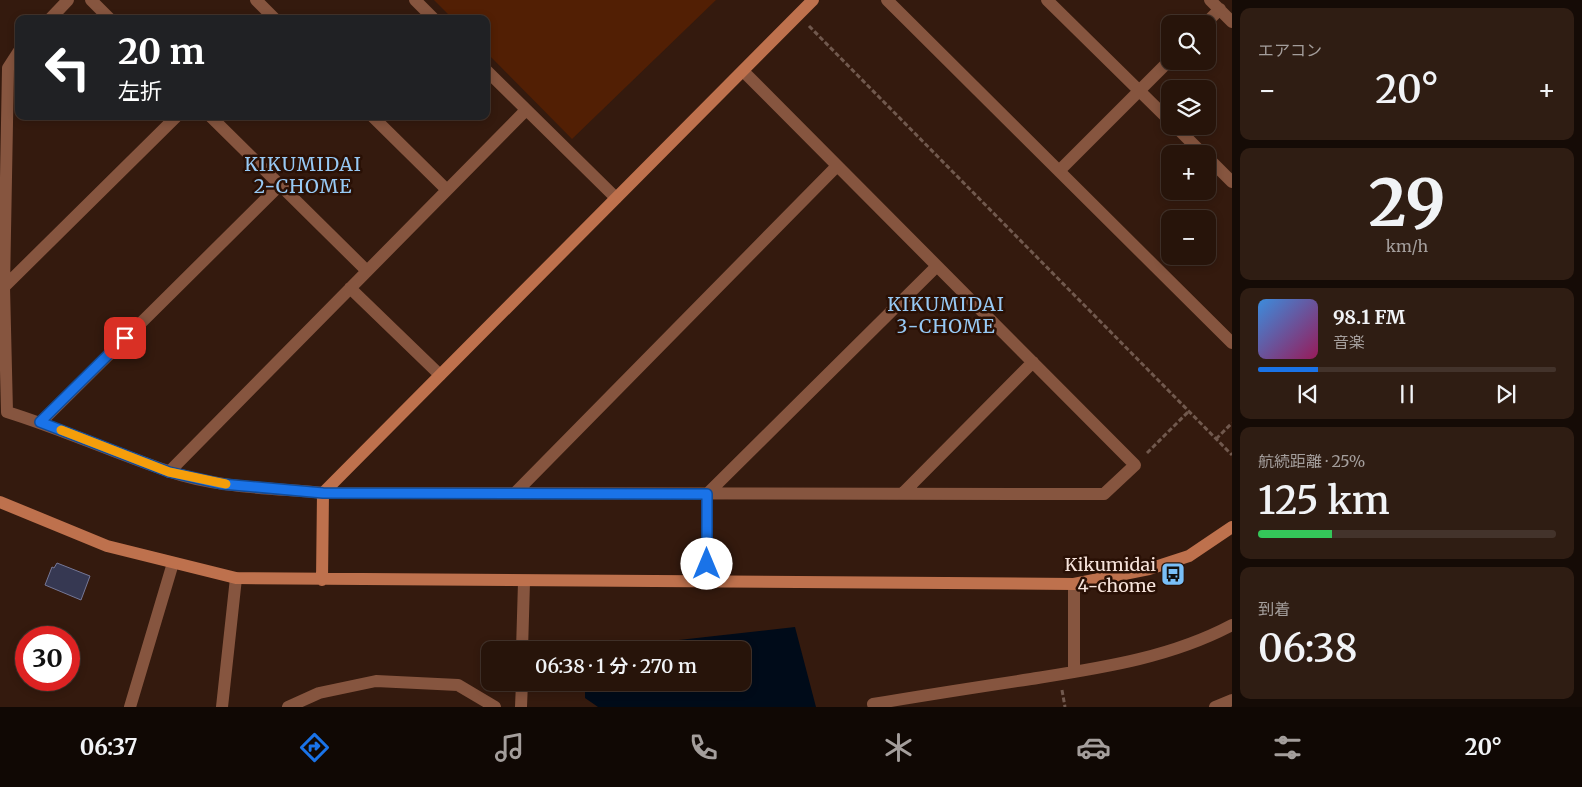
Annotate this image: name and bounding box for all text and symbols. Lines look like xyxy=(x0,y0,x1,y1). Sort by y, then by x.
map controls xyxy=(1161,15,1216,265)
button: search xyxy=(1161,15,1216,70)
text: 20 m xyxy=(118,30,205,74)
icon: left xyxy=(35,35,100,100)
text: エアコン xyxy=(1258,40,1322,60)
text: 20° xyxy=(1375,66,1439,113)
text: − xyxy=(1258,72,1277,108)
text: + xyxy=(1537,72,1556,108)
text: 左折 xyxy=(118,77,162,105)
button: layers xyxy=(1161,80,1216,135)
button: + xyxy=(1161,145,1216,200)
district label: KIKUMIDAI 2-CHOME xyxy=(244,152,362,198)
text: 29 xyxy=(1368,162,1446,244)
button: − xyxy=(1161,210,1216,265)
text: km/h xyxy=(1386,236,1428,256)
district label: KIKUMIDAI 3-CHOME xyxy=(887,292,1005,338)
text: 98.1 FM xyxy=(1333,305,1405,329)
pin xyxy=(104,317,146,359)
icon: arrive xyxy=(111,324,139,352)
text: 音楽 xyxy=(1333,332,1365,352)
icon: previous xyxy=(1294,380,1322,408)
icon: pause xyxy=(1393,380,1421,408)
icon: next xyxy=(1492,380,1520,408)
text: 航続距離 · 25% xyxy=(1258,451,1365,471)
text: 125 km xyxy=(1258,477,1390,524)
position arrow xyxy=(680,537,732,589)
place label: Kikumidai 4-chome xyxy=(1065,553,1156,597)
bus stop icon: Kikumidai 4-chome xyxy=(1160,561,1186,587)
text: 到着 xyxy=(1258,599,1290,619)
text: 06:38 xyxy=(1258,625,1357,672)
speed limit sign: 30 xyxy=(15,626,80,691)
text: 06:38 · 1 分 · 270 m xyxy=(535,654,697,678)
icon: directions xyxy=(297,730,332,765)
icon: music xyxy=(492,730,527,765)
icon: phone xyxy=(686,730,721,765)
icon: climate xyxy=(881,730,916,765)
icon: car xyxy=(1076,730,1111,765)
icon: filters xyxy=(1270,730,1305,765)
text: 06:37 xyxy=(80,733,137,761)
text: 20° xyxy=(1465,733,1502,761)

